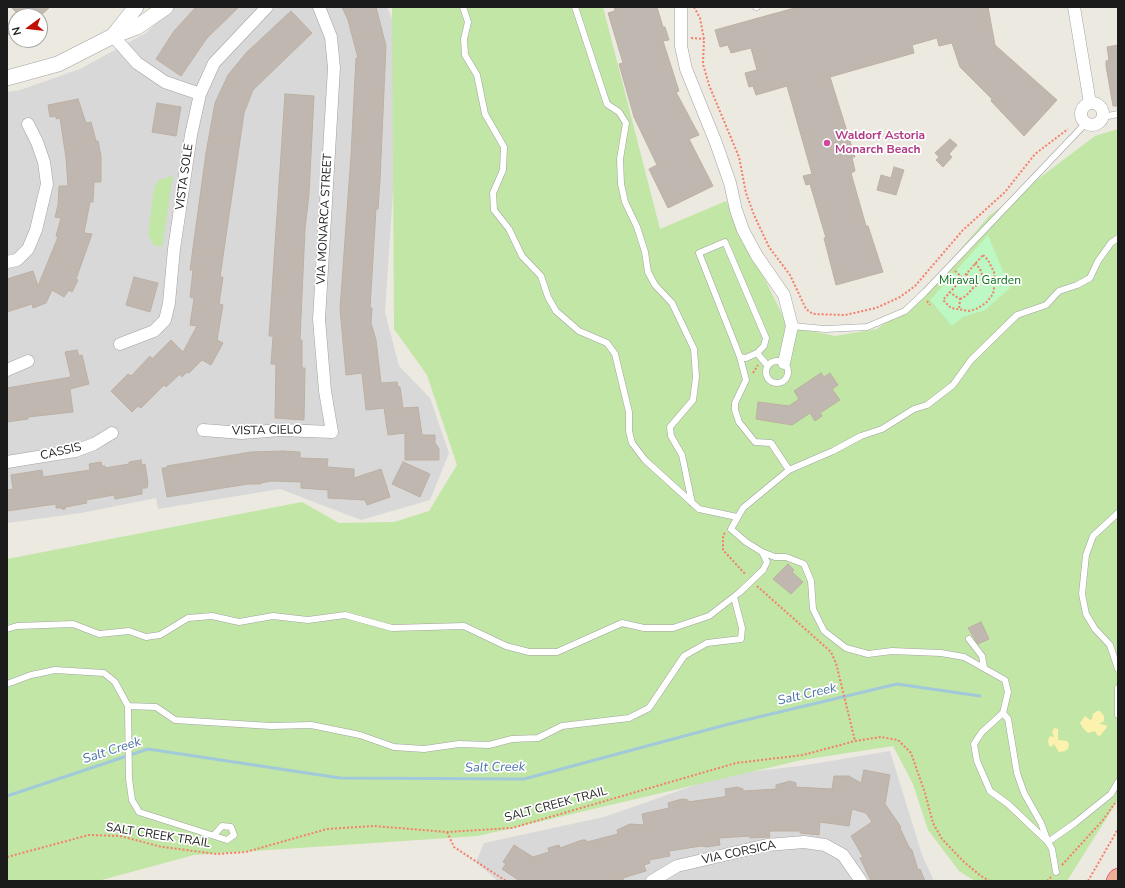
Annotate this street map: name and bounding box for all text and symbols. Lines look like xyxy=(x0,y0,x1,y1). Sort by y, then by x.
north arrow xyxy=(8,8,48,48)
text: N xyxy=(9,25,25,37)
place label: Waldorf Astoria Monarch Beach xyxy=(835,129,925,157)
marker: Waldorf Astoria Monarch Beach xyxy=(822,138,832,148)
street label: VISTA SOLE xyxy=(173,143,197,211)
street label: VIA MONARCA STREET xyxy=(314,153,336,285)
park label: Miraval Garden xyxy=(939,274,1021,288)
street label: VISTA CIELO xyxy=(232,423,302,439)
street label: CASSIS xyxy=(39,440,83,464)
water label: Salt Creek xyxy=(776,681,838,709)
water label: Salt Creek xyxy=(81,734,143,768)
water label: Salt Creek xyxy=(465,760,525,776)
street label: SALT CREEK TRAIL xyxy=(503,784,609,826)
street label: SALT CREEK TRAIL xyxy=(105,821,211,851)
street label: VIA CORSICA xyxy=(701,838,777,868)

